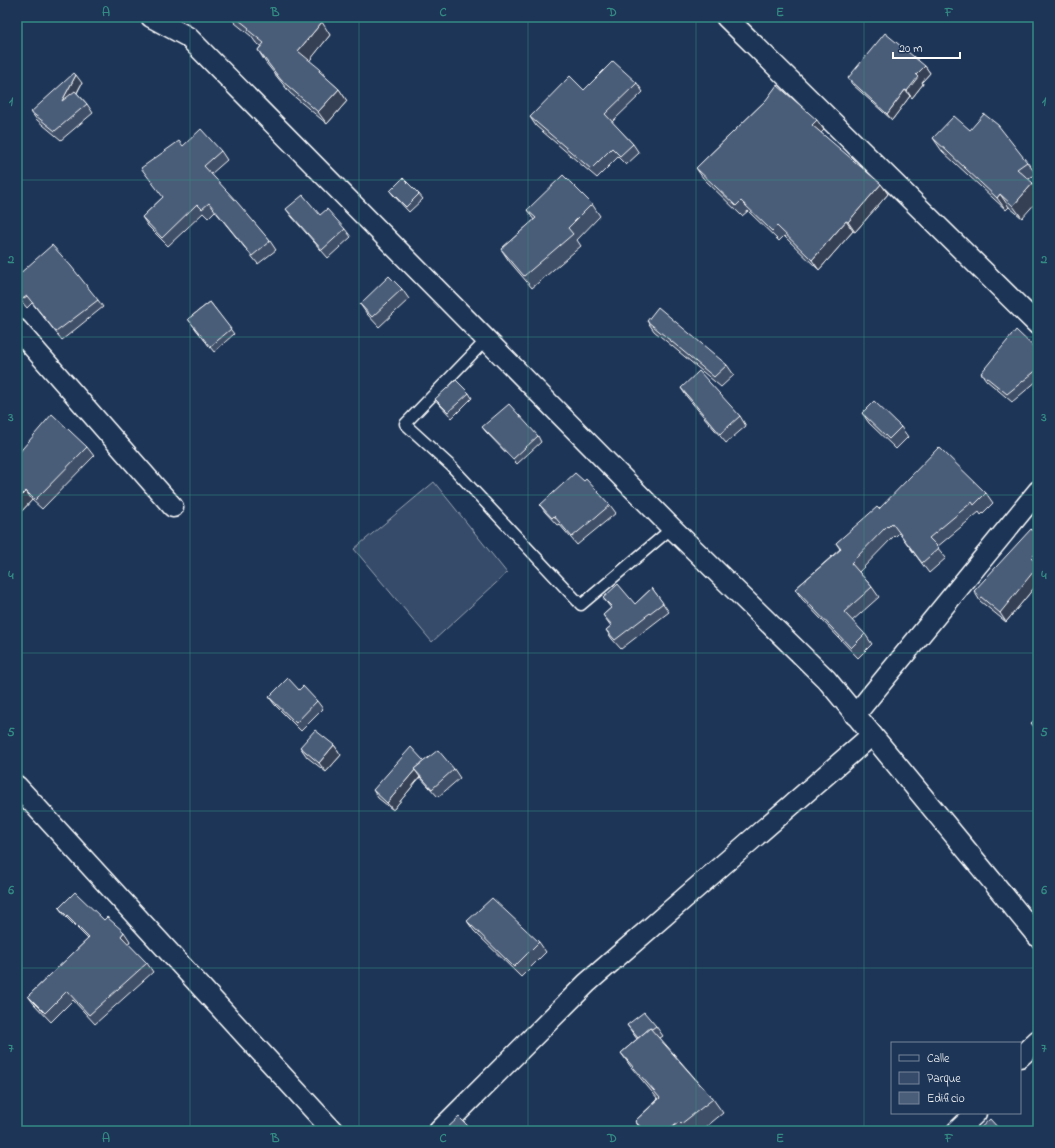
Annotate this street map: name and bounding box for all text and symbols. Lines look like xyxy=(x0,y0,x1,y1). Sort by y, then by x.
text: A xyxy=(102,3,110,22)
text: B xyxy=(270,3,280,22)
text: C xyxy=(439,3,447,22)
text: D xyxy=(606,3,617,22)
text: E xyxy=(776,3,784,22)
text: F xyxy=(944,3,954,22)
scale bar xyxy=(893,34,960,60)
text: 20 m xyxy=(899,40,922,58)
text: 1 xyxy=(9,92,14,111)
text: 1 xyxy=(1042,92,1047,111)
text: 2 xyxy=(7,250,15,269)
text: 2 xyxy=(1040,250,1048,269)
text: 3 xyxy=(7,408,14,427)
text: 3 xyxy=(1040,408,1047,427)
text: 4 xyxy=(7,566,14,585)
text: 4 xyxy=(1040,566,1047,585)
text: 5 xyxy=(7,723,15,742)
text: 5 xyxy=(1040,723,1048,742)
text: 6 xyxy=(7,881,14,900)
text: 6 xyxy=(1040,881,1047,900)
text: 7 xyxy=(8,1039,14,1058)
text: 7 xyxy=(1041,1039,1047,1058)
legend xyxy=(891,1042,1021,1114)
text: Calle xyxy=(927,1050,950,1068)
text: Parque xyxy=(927,1070,961,1088)
text: Edificio xyxy=(927,1090,965,1108)
text: A xyxy=(102,1129,110,1148)
text: B xyxy=(270,1129,280,1148)
text: C xyxy=(439,1129,447,1148)
text: D xyxy=(606,1129,617,1148)
text: E xyxy=(776,1129,784,1148)
text: F xyxy=(944,1129,954,1148)

